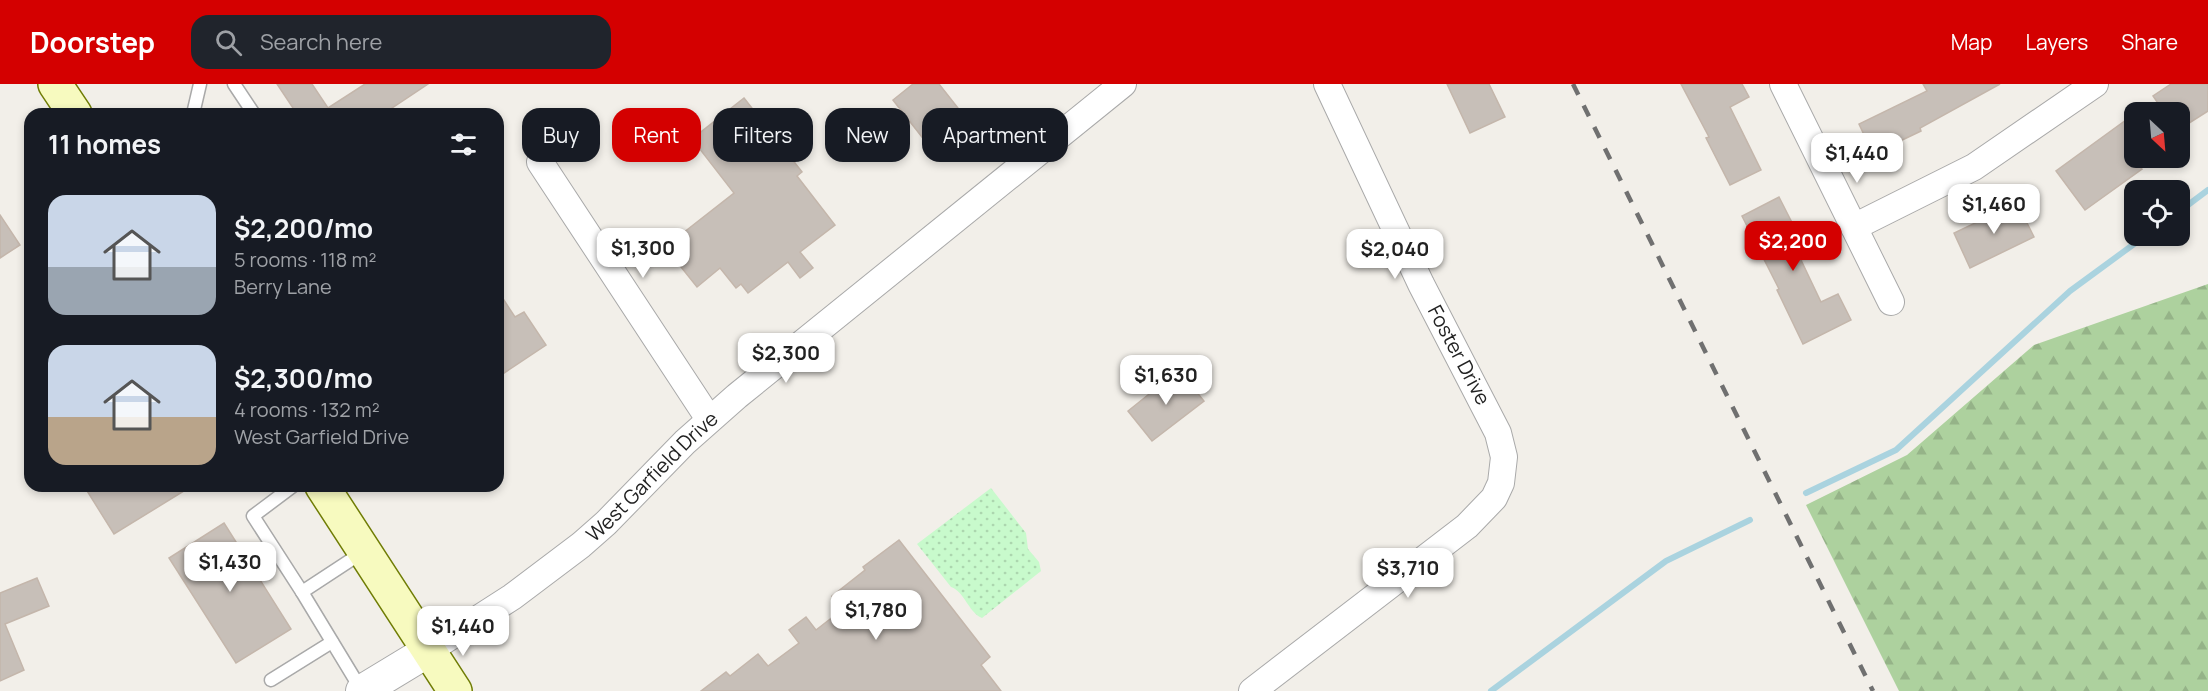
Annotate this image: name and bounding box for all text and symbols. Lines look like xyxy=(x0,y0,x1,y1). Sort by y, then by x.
search box xyxy=(191,15,611,69)
text: Doorstep xyxy=(30,23,155,61)
icon: search xyxy=(212,26,245,59)
text: Search here xyxy=(260,27,382,57)
text: Map xyxy=(1951,28,1992,56)
text: Layers xyxy=(2025,28,2088,56)
text: Share xyxy=(2121,28,2178,56)
north arrow xyxy=(2124,102,2190,168)
map controls xyxy=(2124,102,2190,246)
chip: Buy xyxy=(522,108,600,162)
chip: Rent xyxy=(612,108,701,162)
chip: Filters xyxy=(713,108,813,162)
chip: New xyxy=(825,108,910,162)
chip: Apartment xyxy=(922,108,1068,162)
text: 11 homes xyxy=(48,126,161,162)
icon: filters xyxy=(447,128,480,161)
pin: $1,440 xyxy=(1808,133,1906,184)
text: $1,440 xyxy=(1825,139,1889,166)
button: locate xyxy=(2124,180,2190,246)
pin: $1,460 xyxy=(1945,184,2043,235)
text: $1,460 xyxy=(1962,190,2026,217)
text: $2,200/mo xyxy=(234,210,373,246)
icon: home xyxy=(96,219,168,291)
pin: $2,200 xyxy=(1744,221,1842,272)
text: $2,200 xyxy=(1759,227,1827,254)
pin: $1,300 xyxy=(594,228,692,279)
pin: $2,040 xyxy=(1346,229,1444,280)
text: $1,300 xyxy=(611,234,675,261)
text: $2,040 xyxy=(1360,235,1430,262)
text: 5 rooms · 118 m² xyxy=(234,246,376,273)
text: Berry Lane xyxy=(234,273,332,300)
street label: Foster Drive xyxy=(1422,300,1497,409)
pin: $2,300 xyxy=(737,333,835,384)
text: $2,300 xyxy=(752,339,820,366)
pin: $1,630 xyxy=(1117,355,1215,406)
text: $2,300/mo xyxy=(234,360,373,396)
text: $1,630 xyxy=(1134,361,1198,388)
icon: home xyxy=(96,369,168,441)
text: 4 rooms · 132 m² xyxy=(234,396,380,423)
street label: West Garfield Drive xyxy=(580,405,724,547)
text: West Garfield Drive xyxy=(234,423,409,450)
pin: $1,430 xyxy=(181,542,279,593)
text: $1,430 xyxy=(198,548,262,575)
pin: $3,710 xyxy=(1359,548,1457,599)
text: $3,710 xyxy=(1377,554,1439,581)
pin: $1,780 xyxy=(827,590,925,641)
text: $1,780 xyxy=(845,596,907,623)
pin: $1,440 xyxy=(414,606,512,657)
text: $1,440 xyxy=(431,612,495,639)

